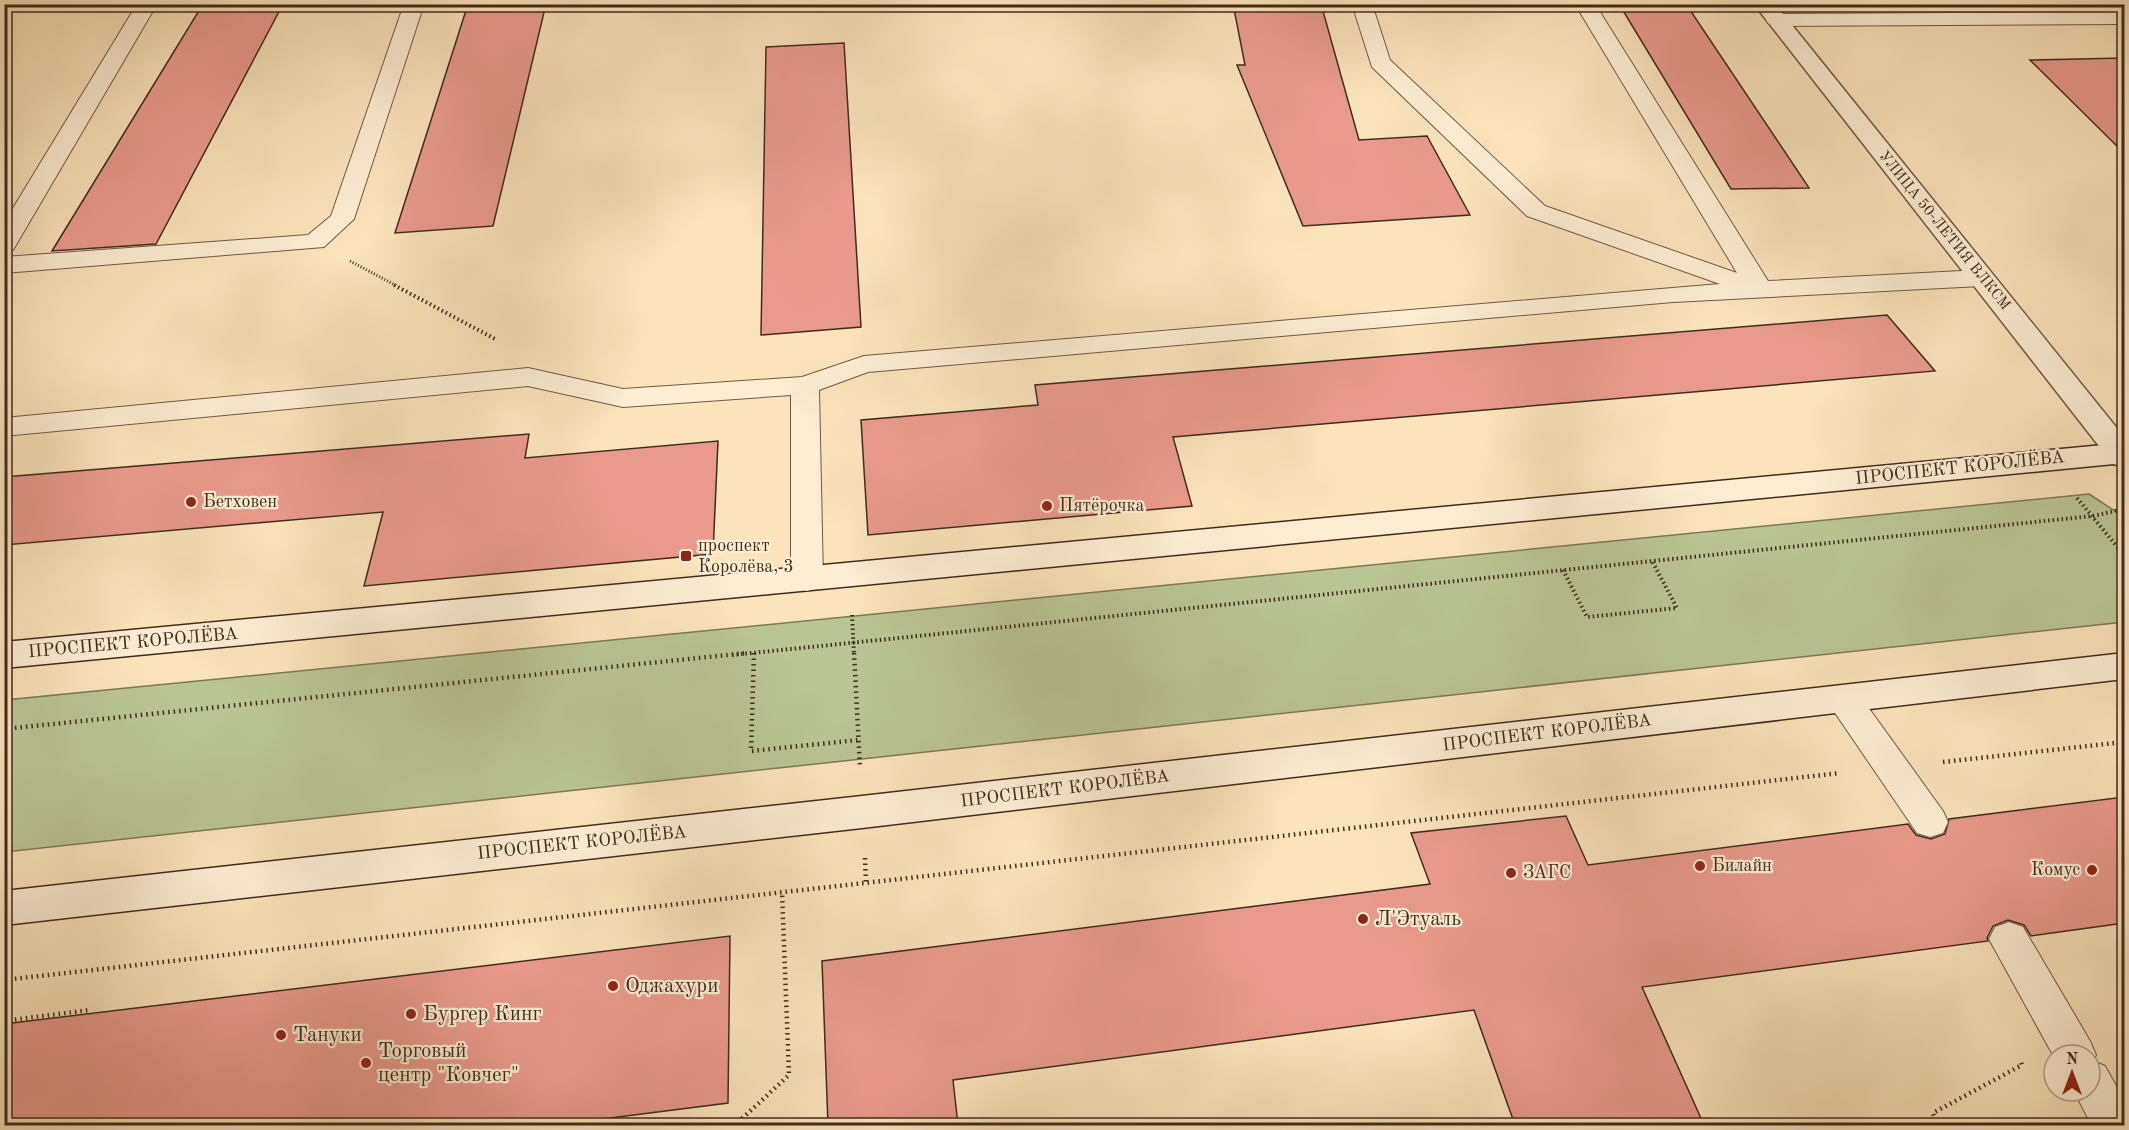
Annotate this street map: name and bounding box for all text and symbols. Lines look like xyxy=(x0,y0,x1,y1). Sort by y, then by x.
street label: УЛИЦА 50-ЛЕТИЯ ВЛКСМ xyxy=(1875,149,2013,313)
street label: ПРОСПЕКТ КОРОЛЁВА xyxy=(1854,445,2066,488)
place label: Бетховен xyxy=(203,493,277,511)
marker: Бетховен xyxy=(184,495,198,509)
place label: Пятёрочка xyxy=(1059,497,1145,515)
marker: Пятёрочка xyxy=(1040,499,1054,513)
place label: проспект Королёва, 3 xyxy=(698,537,794,576)
marker: проспект Королёва, 3 xyxy=(679,549,693,563)
street label: ПРОСПЕКТ КОРОЛЁВА xyxy=(27,622,239,661)
street label: ПРОСПЕКТ КОРОЛЁВА xyxy=(1441,708,1653,755)
street label: ПРОСПЕКТ КОРОЛЁВА xyxy=(959,764,1171,811)
street label: ПРОСПЕКТ КОРОЛЁВА xyxy=(476,820,688,863)
place label: Билайн xyxy=(1712,857,1772,875)
marker: Билайн xyxy=(1693,859,1707,873)
place label: Комус xyxy=(2031,861,2080,879)
marker: Комус xyxy=(2085,863,2099,877)
place label: ЗАГС xyxy=(1523,864,1571,882)
marker: ЗАГС xyxy=(1504,866,1518,880)
place label: Л'Этуаль xyxy=(1375,909,1461,930)
marker: Л'Этуаль xyxy=(1356,912,1370,926)
place label: Оджахури xyxy=(625,976,719,997)
marker: Оджахури xyxy=(606,979,620,993)
place label: Бургер Кинг xyxy=(423,1004,542,1025)
marker: Бургер Кинг xyxy=(404,1007,418,1021)
place label: Тануки xyxy=(293,1025,362,1046)
marker: Тануки xyxy=(274,1028,288,1042)
place label: Торговый центр "Ковчег" xyxy=(378,1041,519,1086)
north arrow xyxy=(2042,1043,2102,1103)
text: N xyxy=(2066,1052,2079,1068)
marker: Торговый центр "Ковчег" xyxy=(359,1056,373,1070)

